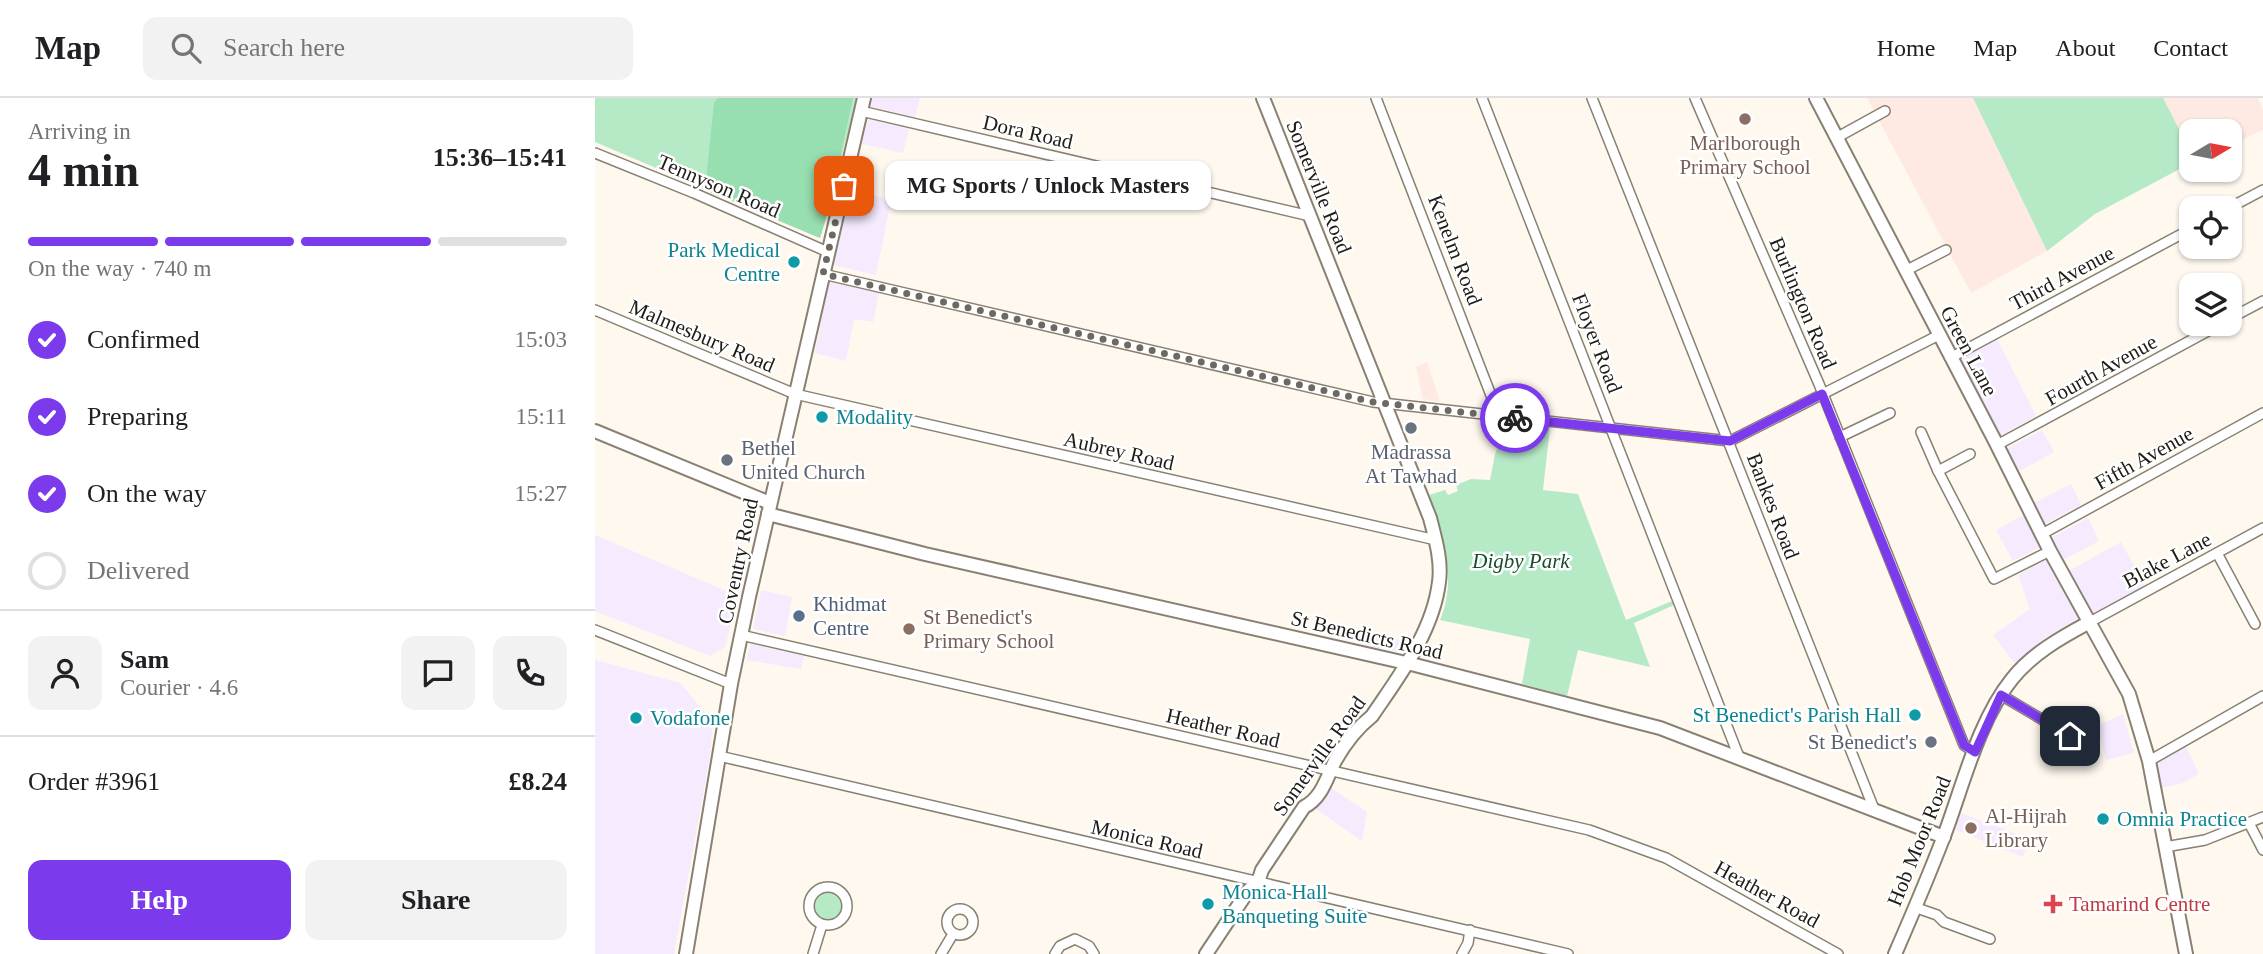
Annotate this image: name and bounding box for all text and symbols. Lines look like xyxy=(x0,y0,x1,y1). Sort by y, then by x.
search box xyxy=(143,17,633,80)
icon: search xyxy=(167,29,205,67)
text: Map xyxy=(35,30,101,66)
text: Search here xyxy=(223,33,345,62)
text: Home xyxy=(1877,35,1935,61)
text: Map xyxy=(1973,35,2017,61)
text: About xyxy=(2055,35,2115,61)
text: Contact xyxy=(2153,35,2228,61)
street label: Dora Road xyxy=(981,110,1076,154)
marker: Marlborough Primary School xyxy=(1737,111,1753,127)
street label: Somerville Road xyxy=(1281,117,1357,258)
text: Arriving in xyxy=(28,119,131,144)
north arrow xyxy=(2179,119,2242,182)
map controls xyxy=(2179,119,2242,336)
place label: Marlborough Primary School xyxy=(1679,131,1811,179)
text: 15:36–15:41 xyxy=(433,143,567,172)
text: 4 min xyxy=(28,145,139,196)
street label: Tennyson Road xyxy=(654,149,784,223)
pin xyxy=(814,156,874,216)
callout: MG Sports / Unlock Masters xyxy=(886,162,1211,210)
icon: bag xyxy=(825,167,863,205)
text: MG Sports / Unlock Masters xyxy=(907,173,1189,198)
street label: Kenelm Road xyxy=(1423,192,1487,309)
button: locate xyxy=(2179,196,2242,259)
street label: Burlington Road xyxy=(1764,234,1842,373)
place label: Park Medical Centre xyxy=(667,238,780,286)
street label: Third Avenue xyxy=(2006,241,2118,315)
marker: Park Medical Centre xyxy=(786,254,802,270)
text: On the way · 740 m xyxy=(28,256,211,281)
button: layers xyxy=(2179,273,2242,336)
street label: Floyer Road xyxy=(1567,290,1627,397)
street label: Malmesbury Road xyxy=(626,295,779,378)
street label: Green Lane xyxy=(1935,302,2003,400)
icon: check xyxy=(28,321,66,359)
text: Confirmed xyxy=(87,325,200,354)
text: 15:03 xyxy=(515,327,567,352)
street label: Fourth Avenue xyxy=(2041,329,2161,411)
courier xyxy=(1480,383,1550,453)
icon: check xyxy=(28,398,66,436)
icon: bike xyxy=(1496,399,1534,437)
text: Preparing xyxy=(87,402,188,431)
text: 15:11 xyxy=(515,404,567,429)
place label: Modality xyxy=(836,405,913,429)
marker: Modality xyxy=(814,409,830,425)
marker: Madrassa At Tawhad xyxy=(1403,420,1419,436)
street label: Fifth Avenue xyxy=(2091,421,2197,495)
street label: Aubrey Road xyxy=(1061,427,1177,475)
place label: Bethel United Church xyxy=(741,436,866,484)
place label: Madrassa At Tawhad xyxy=(1365,440,1458,488)
street label: Bankes Road xyxy=(1742,450,1804,563)
marker: Bethel United Church xyxy=(719,452,735,468)
icon: check xyxy=(28,475,66,513)
text: On the way xyxy=(87,479,207,508)
text: 15:27 xyxy=(515,481,567,506)
street label: Coventry Road xyxy=(713,496,763,626)
street label: Blake Lane xyxy=(2119,527,2215,593)
park label: Digby Park xyxy=(1471,549,1570,573)
text: Delivered xyxy=(87,556,190,585)
place label: Khidmat Centre xyxy=(813,592,887,640)
place label: St Benedict's Primary School xyxy=(923,605,1054,653)
street label: St Benedicts Road xyxy=(1289,606,1446,664)
marker: Khidmat Centre xyxy=(791,608,807,624)
marker: St Benedict's Primary School xyxy=(901,621,917,637)
button: person xyxy=(28,636,102,710)
button: chat xyxy=(401,636,475,710)
button: phone xyxy=(493,636,567,710)
text: Sam xyxy=(120,645,169,674)
text: Courier · 4.6 xyxy=(120,675,238,700)
street label: Somerville Road xyxy=(1268,691,1371,820)
street label: Heather Road xyxy=(1164,703,1283,753)
place label: St Benedict's Parish Hall xyxy=(1692,703,1901,727)
place label: Vodafone xyxy=(650,706,730,730)
pin xyxy=(2040,706,2100,766)
marker: St Benedict's Parish Hall xyxy=(1907,707,1923,723)
marker: Vodafone xyxy=(628,710,644,726)
icon: home xyxy=(2051,717,2089,755)
place label: St Benedict's xyxy=(1808,730,1917,754)
marker: St Benedict's xyxy=(1923,734,1939,750)
text: Order #3961 xyxy=(28,767,160,796)
text: £8.24 xyxy=(509,767,567,796)
street label: Hob Moor Road xyxy=(1882,772,1956,909)
place label: Al-Hijrah Library xyxy=(1985,804,2067,852)
place label: Omnia Practice xyxy=(2117,807,2247,831)
marker: Omnia Practice xyxy=(2095,811,2111,827)
street label: Monica Road xyxy=(1089,815,1206,864)
marker: Al-Hijrah Library xyxy=(1963,820,1979,836)
street label: Heather Road xyxy=(1710,855,1824,933)
button: Help xyxy=(28,860,291,940)
button: Share xyxy=(305,860,567,940)
place label: Monica Hall Banqueting Suite xyxy=(1222,880,1367,928)
place label: Tamarind Centre xyxy=(2069,892,2210,916)
marker: Tamarind Centre xyxy=(2043,894,2063,914)
marker: Monica Hall Banqueting Suite xyxy=(1200,896,1216,912)

